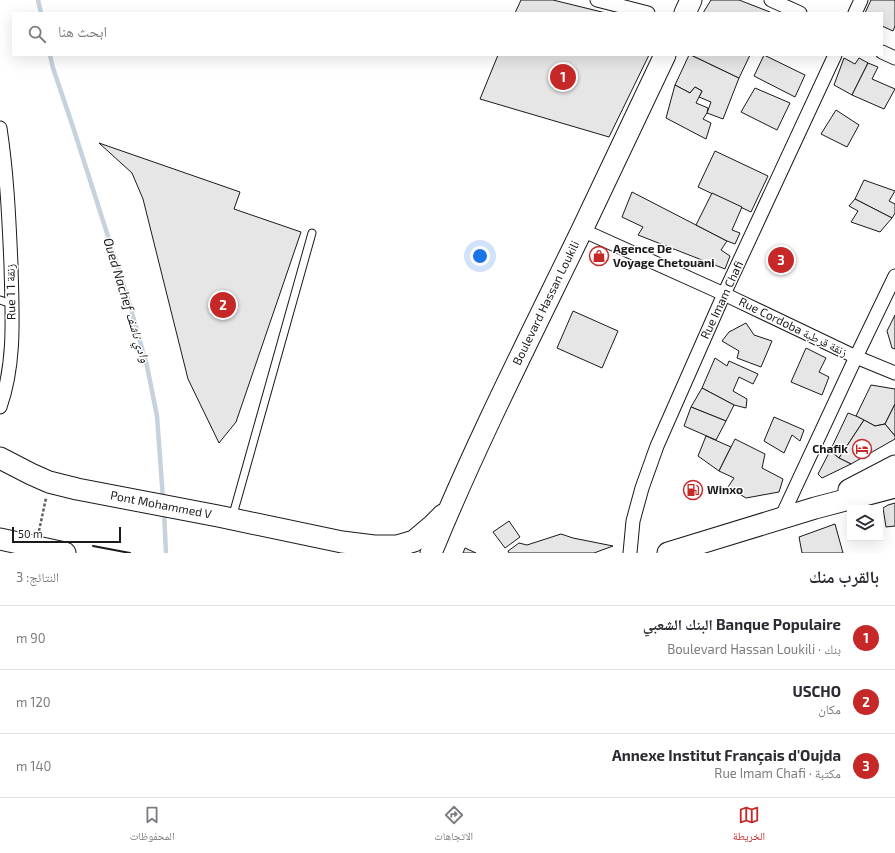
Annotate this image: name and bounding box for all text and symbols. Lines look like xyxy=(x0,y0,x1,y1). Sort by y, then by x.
search box xyxy=(12,12,883,56)
text: ابحث هنا xyxy=(58,22,107,40)
icon: search xyxy=(26,23,48,45)
pin: 1 xyxy=(550,62,576,92)
water label: Oued Nachef وادي ناشف xyxy=(97,236,154,365)
street label: Boulevard Hassan Loukili xyxy=(509,238,581,367)
place label: Agence De Voyage Chetouani xyxy=(613,241,715,270)
shop icon: Agence De Voyage Chetouani xyxy=(588,245,610,267)
pin: 3 xyxy=(768,245,794,275)
your location xyxy=(470,246,490,266)
street label: Rue Imam Chafi xyxy=(697,258,745,341)
street label: Rue 1 زنقة 1 xyxy=(3,263,17,320)
pin: 2 xyxy=(210,290,236,320)
street label: Rue Cordoba زنقة قرطبة xyxy=(736,294,850,360)
hotel icon: Chafik xyxy=(851,438,873,460)
place label: Chafik xyxy=(812,441,848,455)
fuel station icon: Winxo xyxy=(682,479,704,501)
place label: Winxo xyxy=(707,482,743,496)
street label: Pont Mohammed V xyxy=(109,487,214,521)
map controls xyxy=(847,505,883,541)
button: layers xyxy=(847,505,883,541)
scale bar xyxy=(12,525,121,544)
text: 50 m xyxy=(18,527,43,540)
text: بالقرب منك xyxy=(809,566,879,586)
text: النتائج: 3 xyxy=(16,569,59,585)
text: Banque Populaire البنك الشعبي xyxy=(643,615,841,633)
text: 90 m xyxy=(16,630,46,646)
text: 1 xyxy=(863,630,869,646)
text: بنك · Boulevard Hassan Loukili xyxy=(667,641,841,657)
text: USCHO xyxy=(792,682,841,700)
text: 120 m xyxy=(16,694,51,710)
text: 2 xyxy=(862,694,870,710)
text: مكان xyxy=(818,701,841,717)
text: Annexe Institut Français d'Oujda xyxy=(612,746,841,764)
text: 140 m xyxy=(16,758,51,774)
text: 3 xyxy=(862,758,870,774)
text: مكتبة · Rue Imam Chafi xyxy=(714,765,841,781)
tab: المحفوظات xyxy=(130,804,175,847)
tab: الاتجاهات xyxy=(434,804,473,847)
tab: الخريطة xyxy=(733,804,765,847)

